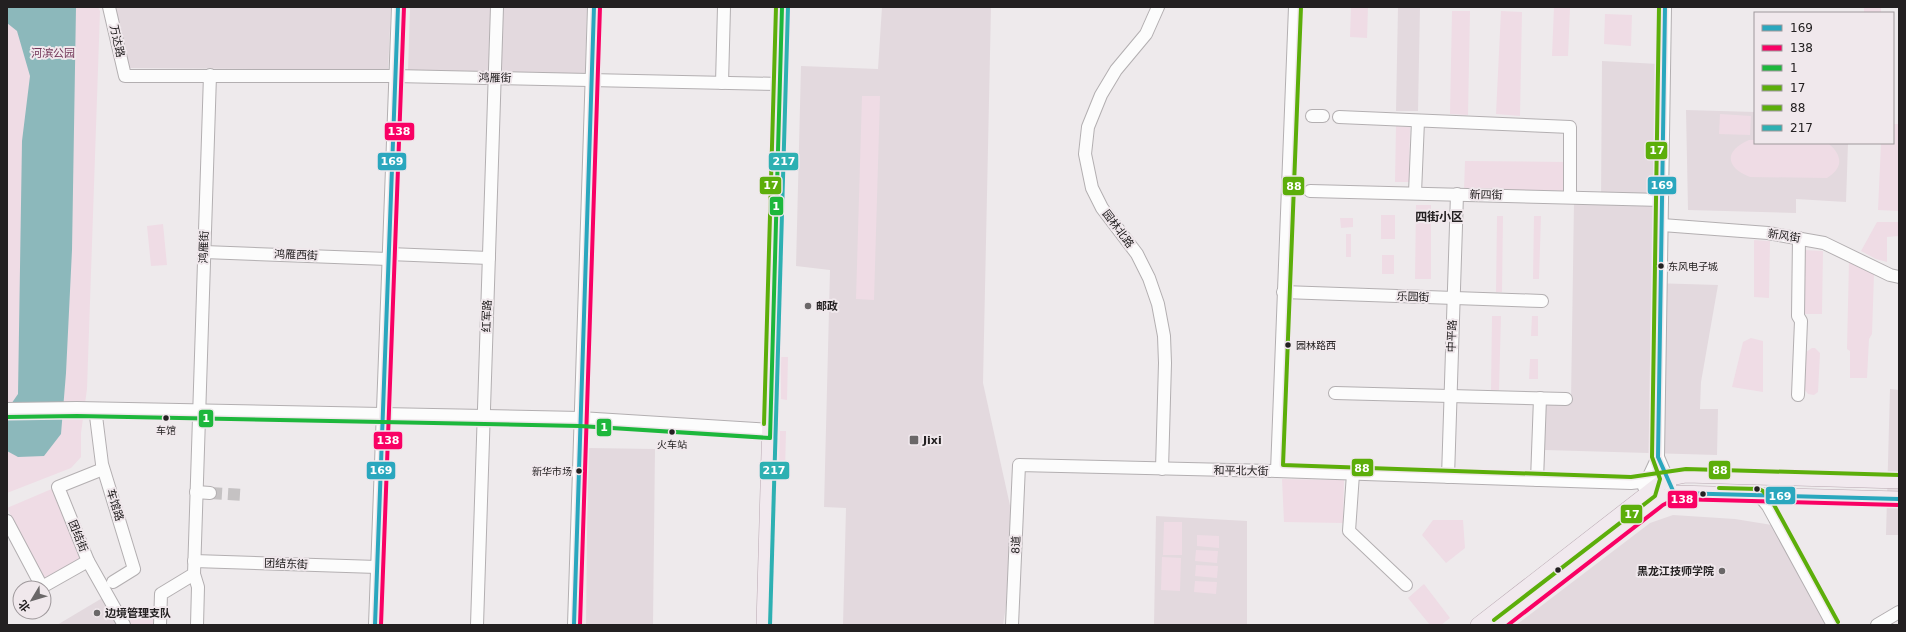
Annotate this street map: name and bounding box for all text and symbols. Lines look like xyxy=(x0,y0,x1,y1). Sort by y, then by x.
legend xyxy=(1754,12,1894,144)
text: 169 xyxy=(1790,21,1813,35)
street label: 万达路 xyxy=(107,23,127,59)
text: 138 xyxy=(1790,41,1813,55)
park label: 河滨公园 xyxy=(31,47,75,60)
text: 1 xyxy=(1790,61,1798,75)
street label: 鸿雁街 xyxy=(478,71,512,85)
text: 17 xyxy=(1790,81,1805,95)
text: 88 xyxy=(1790,101,1805,115)
text: 217 xyxy=(1790,121,1813,135)
line badge: 138 xyxy=(384,122,415,141)
text: 138 xyxy=(388,125,410,138)
line badge: 17 xyxy=(1645,141,1668,160)
text: 17 xyxy=(1649,144,1665,157)
line badge: 169 xyxy=(377,152,407,171)
line badge: 217 xyxy=(768,152,799,171)
text: 169 xyxy=(381,155,403,168)
text: 217 xyxy=(773,155,795,168)
line badge: 17 xyxy=(759,176,782,195)
line badge: 88 xyxy=(1282,176,1305,196)
line badge: 169 xyxy=(1647,176,1677,195)
text: 17 xyxy=(763,179,779,192)
text: 169 xyxy=(1651,179,1673,192)
text: 88 xyxy=(1286,180,1302,193)
street label: 新四街 xyxy=(1469,188,1503,202)
line badge: 1 xyxy=(769,196,784,216)
text: 1 xyxy=(772,200,780,213)
street label: 园林北路 xyxy=(1100,208,1136,250)
district label: 四街小区 xyxy=(1415,210,1463,224)
street label: 新风街 xyxy=(1767,227,1801,245)
street label: 鸿雁街 xyxy=(197,230,211,264)
street label: 鸿雁西街 xyxy=(274,248,318,262)
marker: 东风电子城 xyxy=(1656,261,1666,271)
place label: 东风电子城 xyxy=(1668,261,1718,272)
street label: 乐园街 xyxy=(1396,290,1430,304)
street label: 红军路 xyxy=(480,299,494,333)
place label: 邮政 xyxy=(816,300,838,313)
marker: 邮政 xyxy=(803,301,813,311)
street label: 中平路 xyxy=(1445,319,1459,353)
marker: 园林路西 xyxy=(1283,340,1293,350)
place label: 园林路西 xyxy=(1296,340,1336,351)
line badge: 1 xyxy=(198,409,214,428)
text: 1 xyxy=(202,412,210,425)
marker: 车馆 xyxy=(161,413,171,423)
line badge: 1 xyxy=(596,418,612,437)
text: 1 xyxy=(600,421,608,434)
place label: 车馆 xyxy=(156,425,176,436)
marker: 火车站 xyxy=(667,427,677,437)
line badge: 138 xyxy=(373,431,403,450)
text: 138 xyxy=(377,434,399,447)
marker: Jixi xyxy=(908,434,920,446)
place label: Jixi xyxy=(922,434,942,447)
place label: 火车站 xyxy=(657,439,687,450)
line badge: 88 xyxy=(1351,458,1374,477)
line badge: 88 xyxy=(1708,460,1731,480)
line badge: 169 xyxy=(366,461,396,480)
line badge: 217 xyxy=(759,461,790,480)
text: 88 xyxy=(1354,462,1370,475)
text: 169 xyxy=(370,464,392,477)
text: 217 xyxy=(763,464,785,477)
street label: 和平北大街 xyxy=(1213,464,1269,478)
text: 88 xyxy=(1712,464,1728,477)
place label: 新华市场 xyxy=(532,466,572,477)
marker: 新华市场 xyxy=(574,466,584,476)
unlabelled marker xyxy=(1752,484,1762,494)
line badge: 169 xyxy=(1765,486,1796,505)
street label: 车馆路 xyxy=(104,487,126,523)
unlabelled marker xyxy=(1698,489,1708,499)
line badge: 138 xyxy=(1667,490,1698,509)
text: 169 xyxy=(1769,490,1791,503)
text: 138 xyxy=(1671,493,1693,506)
line badge: 17 xyxy=(1620,504,1643,524)
text: 17 xyxy=(1624,508,1640,521)
street label: 团结街 xyxy=(66,518,90,554)
street label: 8道 xyxy=(1009,536,1023,554)
street label: 团结东街 xyxy=(264,557,308,571)
unlabelled marker xyxy=(1553,565,1563,575)
place label: 黑龙江技师学院 xyxy=(1637,565,1714,578)
marker: 黑龙江技师学院 xyxy=(1717,566,1727,576)
north arrow xyxy=(12,580,52,620)
text: 北 xyxy=(16,598,33,614)
place label: 边境管理支队 xyxy=(105,607,171,620)
marker: 边境管理支队 xyxy=(92,608,102,618)

